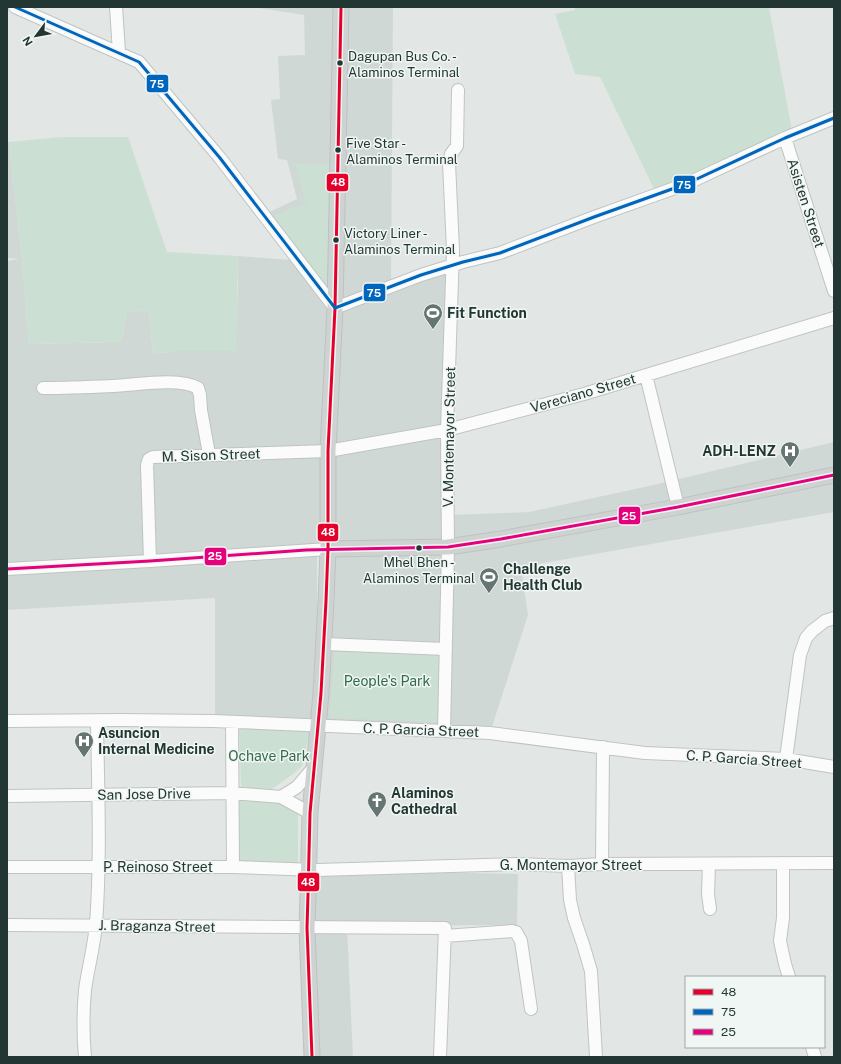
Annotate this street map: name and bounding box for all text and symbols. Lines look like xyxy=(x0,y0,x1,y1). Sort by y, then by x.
north arrow xyxy=(16,16,56,56)
text: N xyxy=(20,34,35,48)
place label: Dagupan Bus Co. - Alaminos Terminal xyxy=(348,49,460,80)
marker: Dagupan Bus Co. - Alaminos Terminal xyxy=(335,58,345,68)
line badge: 75 xyxy=(146,74,169,93)
text: 75 xyxy=(150,78,164,90)
place label: Five Star - Alaminos Terminal xyxy=(346,136,458,167)
marker: Five Star - Alaminos Terminal xyxy=(333,145,343,155)
street label: Asisten Street xyxy=(784,156,828,250)
line badge: 48 xyxy=(326,173,349,192)
line badge: 75 xyxy=(673,175,696,194)
text: 48 xyxy=(331,176,345,188)
text: 75 xyxy=(677,179,691,191)
place label: Victory Liner - Alaminos Terminal xyxy=(344,226,456,257)
marker: Victory Liner - Alaminos Terminal xyxy=(331,235,341,245)
line badge: 75 xyxy=(363,283,386,302)
text: 75 xyxy=(367,287,381,299)
sports icon: Fit Function xyxy=(422,302,444,330)
place label: Fit Function xyxy=(447,305,527,321)
street label: V. Montemayor Street xyxy=(440,366,458,508)
street label: Vereciano Street xyxy=(528,370,638,416)
hospital icon: ADH-LENZ xyxy=(779,440,801,468)
place label: ADH-LENZ xyxy=(702,443,776,459)
street label: M. Sison Street xyxy=(161,445,261,465)
line badge: 25 xyxy=(618,506,641,525)
text: 25 xyxy=(622,510,636,522)
line badge: 48 xyxy=(317,523,339,542)
text: 48 xyxy=(321,526,335,538)
marker: Mhel Bhen - Alaminos Terminal xyxy=(414,543,424,553)
line badge: 25 xyxy=(204,547,227,566)
text: 25 xyxy=(208,550,222,562)
place label: Mhel Bhen - Alaminos Terminal xyxy=(363,555,475,586)
place label: Challenge Health Club xyxy=(503,561,582,593)
sports icon: Challenge Health Club xyxy=(478,566,500,594)
park label: People's Park xyxy=(344,673,430,689)
street label: C. P. Garcia Street xyxy=(363,720,479,740)
place label: Asuncion Internal Medicine xyxy=(98,725,215,757)
hospital icon: Asuncion Internal Medicine xyxy=(73,730,95,758)
street label: C. P. Garcia Street xyxy=(685,747,803,771)
park label: Ochave Park xyxy=(228,748,310,764)
street label: San Jose Drive xyxy=(97,785,191,803)
place label: Alaminos Cathedral xyxy=(391,785,458,817)
church icon: Alaminos Cathedral xyxy=(366,790,388,818)
street label: G. Montemayor Street xyxy=(500,857,642,873)
street label: P. Reinoso Street xyxy=(103,859,213,875)
line badge: 48 xyxy=(297,872,320,892)
text: 48 xyxy=(301,876,315,888)
street label: J. Braganza Street xyxy=(98,917,216,935)
legend xyxy=(685,976,825,1048)
text: 48 xyxy=(721,985,737,999)
text: 75 xyxy=(721,1005,736,1019)
text: 25 xyxy=(721,1025,736,1039)

